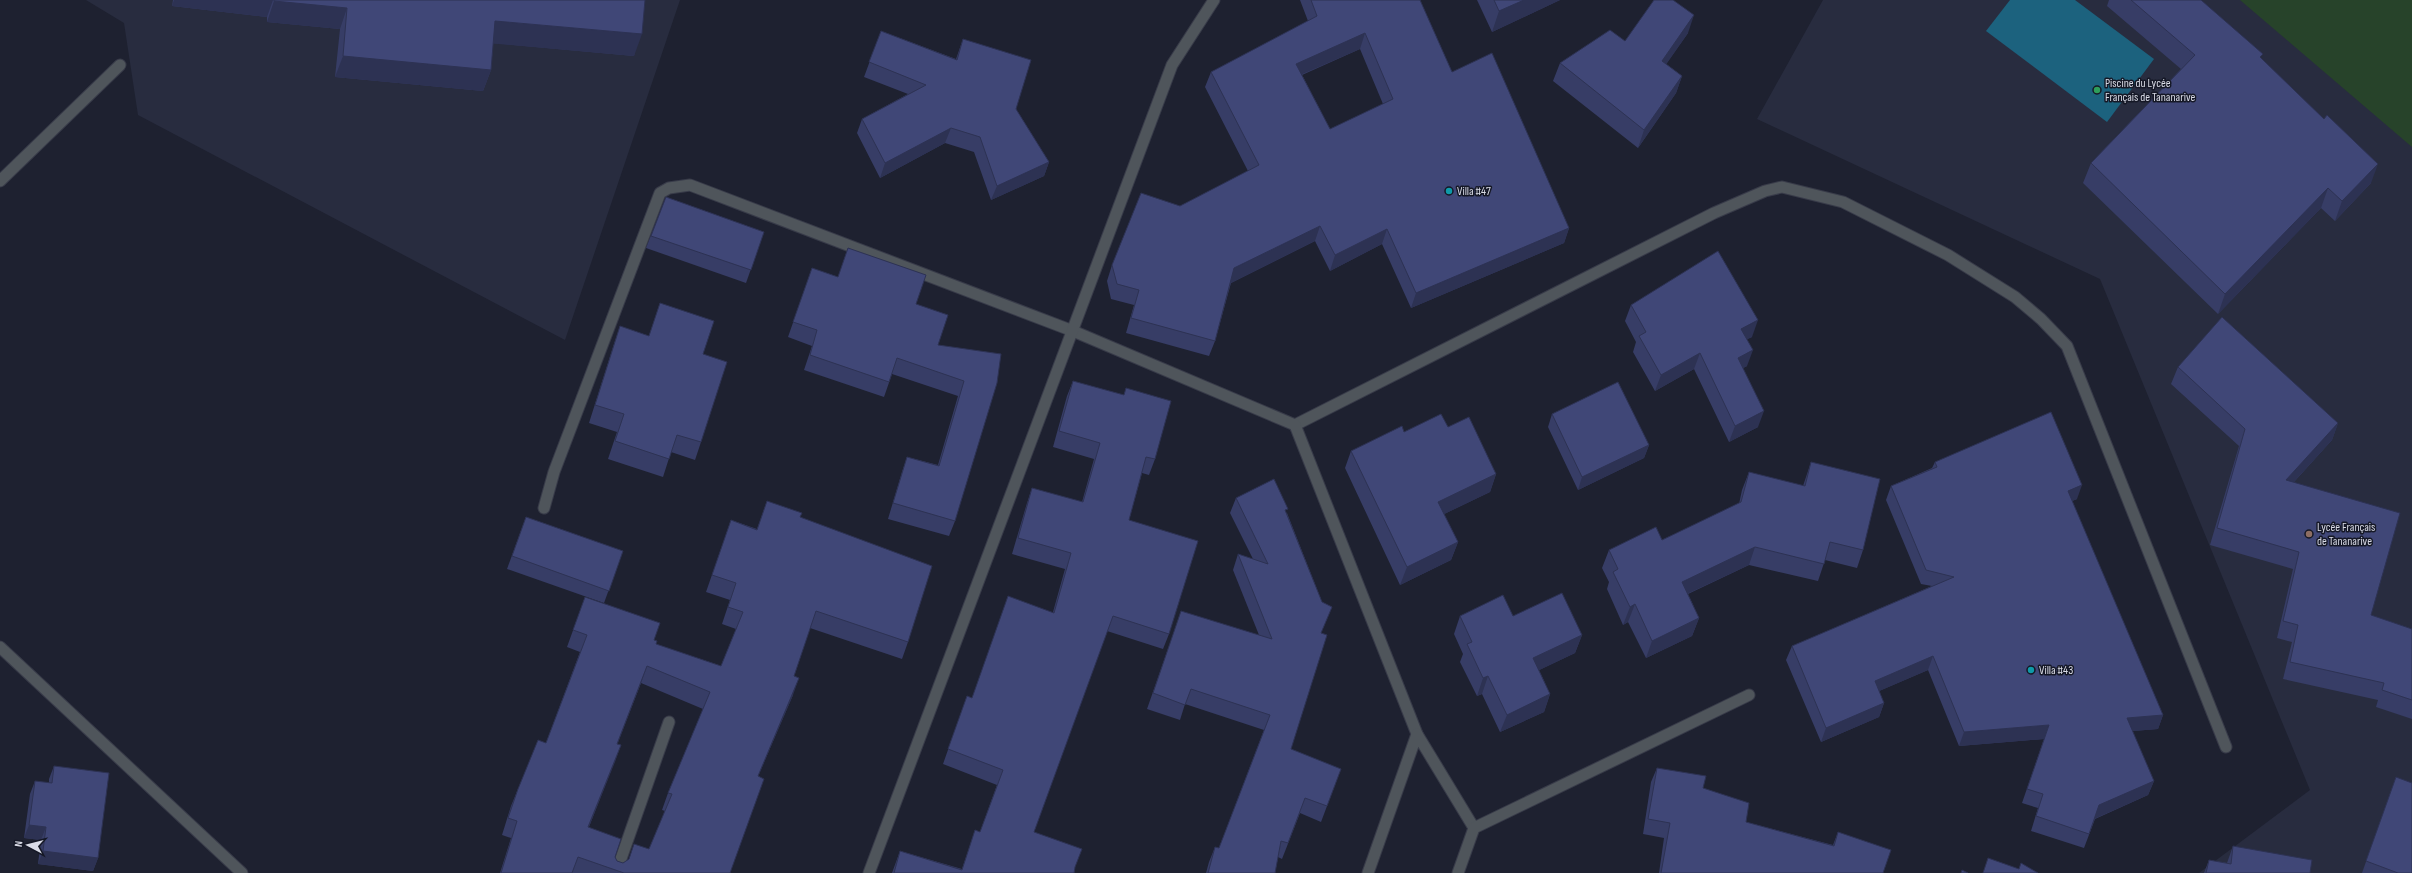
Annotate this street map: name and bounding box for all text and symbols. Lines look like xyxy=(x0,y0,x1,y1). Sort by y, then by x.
place label: Piscine du Lycée Français de Tananarive xyxy=(2105,76,2195,105)
marker: Piscine du Lycée Français de Tananarive xyxy=(2092,85,2102,95)
place label: Villa #47 xyxy=(1457,184,1491,199)
marker: Villa #47 xyxy=(1444,186,1454,196)
place label: Lycée Français de Tananarive xyxy=(2317,520,2375,549)
marker: Lycée Français de Tananarive xyxy=(2304,529,2314,539)
place label: Villa #43 xyxy=(2039,663,2073,678)
marker: Villa #43 xyxy=(2026,665,2036,675)
north arrow xyxy=(8,825,48,865)
text: N xyxy=(12,840,25,848)

